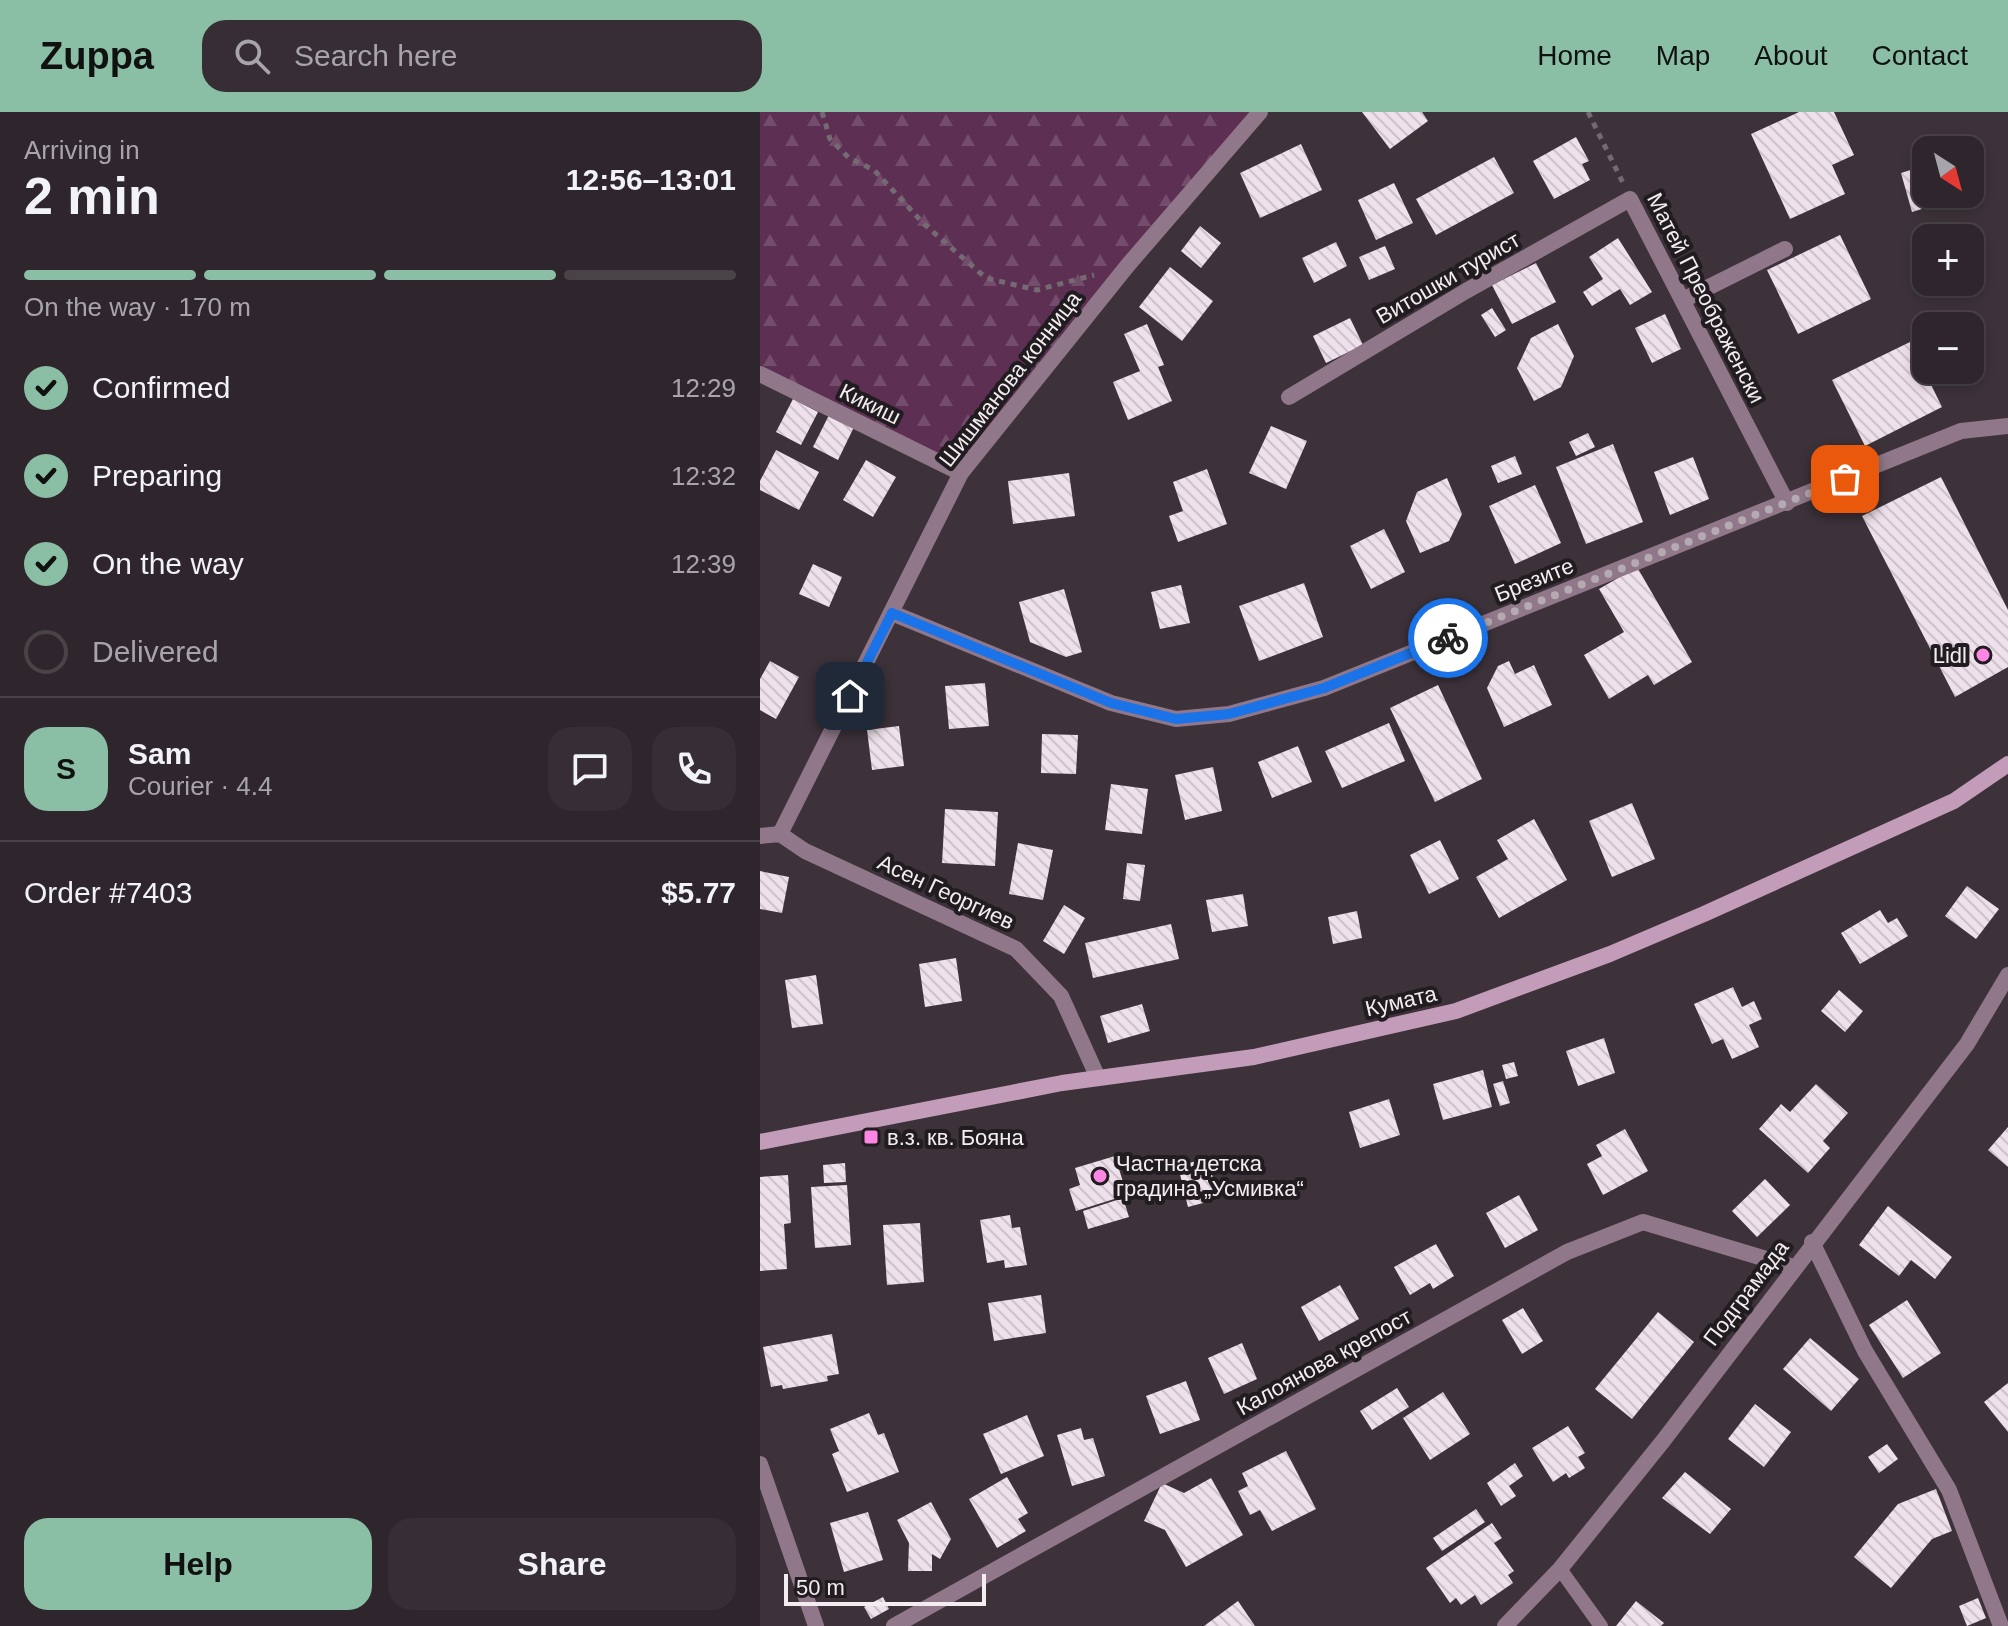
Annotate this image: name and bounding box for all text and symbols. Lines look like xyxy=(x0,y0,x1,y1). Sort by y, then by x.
search box xyxy=(202,20,762,92)
icon: search xyxy=(230,34,274,78)
text: Zuppa xyxy=(40,35,154,77)
text: Search here xyxy=(294,39,457,72)
text: Home xyxy=(1537,40,1612,71)
text: Map xyxy=(1656,40,1710,71)
text: About xyxy=(1754,40,1828,71)
text: Contact xyxy=(1872,40,1968,71)
text: Arriving in xyxy=(24,135,140,165)
north arrow xyxy=(1912,136,1984,208)
map controls xyxy=(1912,136,1984,384)
text: 12:56–13:01 xyxy=(566,163,736,196)
text: 2 min xyxy=(24,167,160,225)
street label: Матей Преображенски xyxy=(1642,189,1770,407)
button: + xyxy=(1912,224,1984,296)
street label: Витошки турист xyxy=(1372,227,1524,329)
street label: Шишманова конница xyxy=(934,286,1087,471)
text: On the way · 170 m xyxy=(24,292,251,322)
button: − xyxy=(1912,312,1984,384)
icon: check xyxy=(24,366,68,410)
text: Confirmed xyxy=(92,371,230,404)
text: 12:29 xyxy=(671,373,736,403)
street label: Кикиш xyxy=(835,379,905,429)
pin xyxy=(1811,445,1879,513)
icon: check xyxy=(24,454,68,498)
icon: bag xyxy=(1823,457,1867,501)
text: Preparing xyxy=(92,459,222,492)
text: 12:32 xyxy=(671,461,736,491)
icon: check xyxy=(24,542,68,586)
text: On the way xyxy=(92,547,244,580)
text: 12:39 xyxy=(671,549,736,579)
street label: Брезите xyxy=(1491,553,1577,607)
courier xyxy=(1408,598,1488,678)
icon: bike xyxy=(1426,616,1470,660)
text: Delivered xyxy=(92,635,219,668)
place label: Lidl xyxy=(1933,643,1967,668)
marker: Lidl xyxy=(1974,646,1992,664)
pin xyxy=(816,662,884,730)
icon: home xyxy=(828,674,872,718)
button: chat xyxy=(548,727,632,811)
button: phone xyxy=(652,727,736,811)
text: Sam xyxy=(128,737,191,770)
text: S xyxy=(56,752,76,785)
text: Courier · 4.4 xyxy=(128,771,273,801)
street label: Асен Георгиев xyxy=(874,849,1018,935)
text: Order #7403 xyxy=(24,876,192,909)
text: $5.77 xyxy=(661,876,736,909)
street label: Кумата xyxy=(1363,980,1440,1021)
place label: в.з. кв. Бояна xyxy=(887,1125,1024,1150)
marker: в.з. кв. Бояна xyxy=(862,1128,880,1146)
place label: Частна детска градина „Усмивка“ xyxy=(1116,1151,1304,1201)
marker: Частна детска градина „Усмивка“ xyxy=(1091,1167,1109,1185)
street label: Подграмада xyxy=(1698,1235,1794,1351)
street label: Калоянова крепост xyxy=(1232,1304,1416,1420)
button: Help xyxy=(24,1518,372,1610)
button: Share xyxy=(388,1518,736,1610)
scale bar xyxy=(784,1570,986,1606)
text: 50 m xyxy=(796,1575,845,1600)

